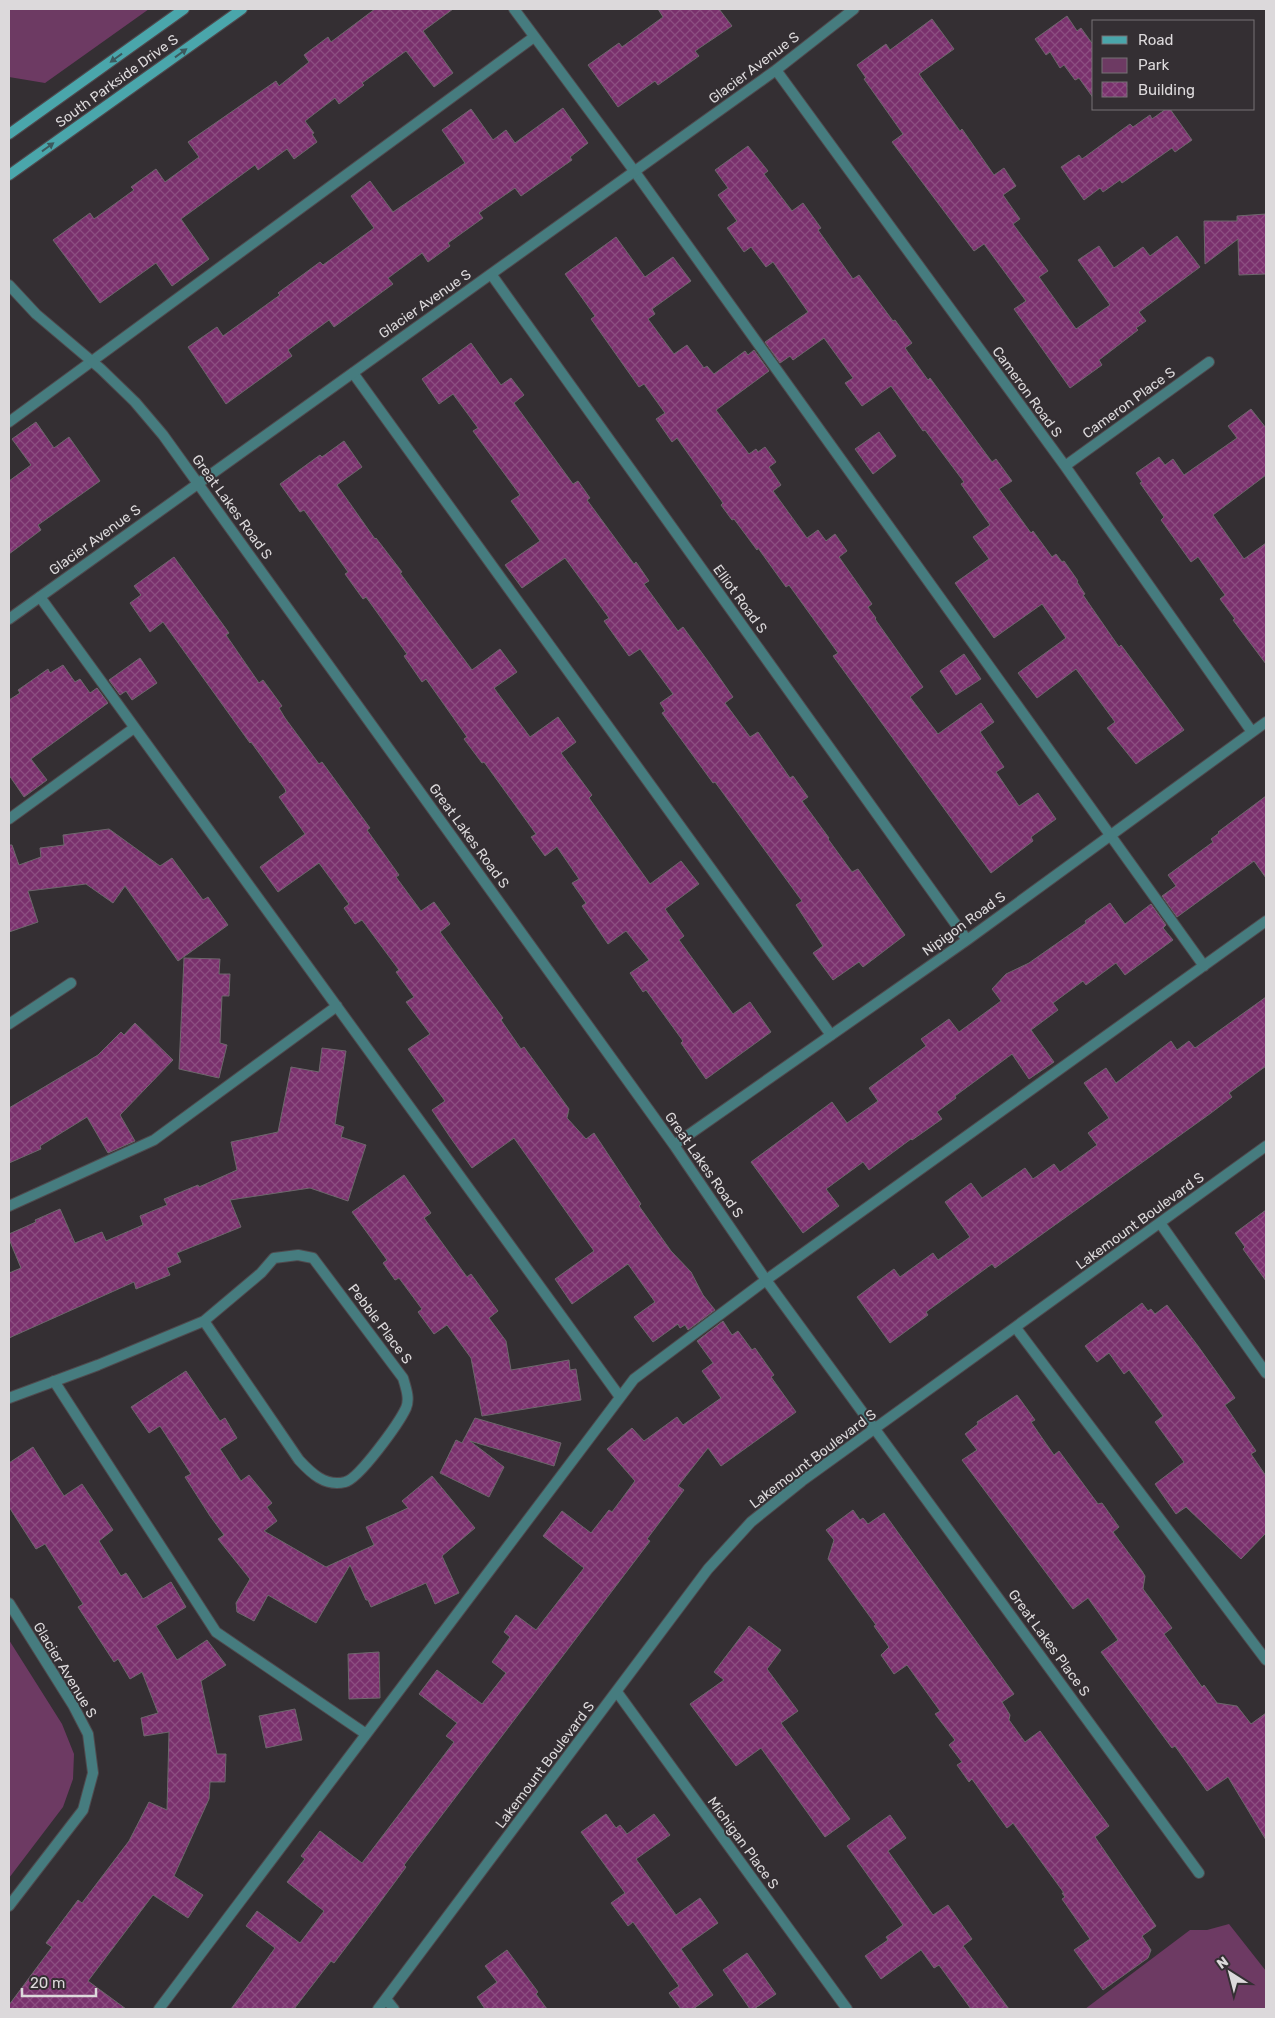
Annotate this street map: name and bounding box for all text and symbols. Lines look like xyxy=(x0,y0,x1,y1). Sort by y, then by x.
legend xyxy=(1092,20,1255,110)
street label: Glacier Avenue S xyxy=(705,28,803,108)
street label: South Parkside Drive S xyxy=(52,31,182,131)
text: Road xyxy=(1138,31,1174,49)
one-way arrow xyxy=(174,48,187,58)
one-way arrow xyxy=(109,52,122,62)
text: Park xyxy=(1138,56,1169,74)
text: Building xyxy=(1138,81,1195,99)
one-way arrow xyxy=(42,142,55,152)
street label: Glacier Avenue S xyxy=(376,266,475,342)
street label: Cameron Road S xyxy=(988,343,1066,441)
street label: Cameron Place S xyxy=(1079,364,1179,442)
street label: Great Lakes Road S xyxy=(188,451,276,563)
street label: Glacier Avenue S xyxy=(46,501,144,579)
street label: Elliot Road S xyxy=(709,561,771,637)
street label: Great Lakes Road S xyxy=(425,780,513,892)
street label: Nipigon Road S xyxy=(919,888,1009,960)
street label: Great Lakes Road S xyxy=(661,1109,747,1221)
street label: Lakemount Boulevard S xyxy=(1073,1169,1208,1273)
street label: Pebble Place S xyxy=(344,1281,416,1368)
street label: Lakemount Boulevard S xyxy=(746,1406,880,1512)
street label: Great Lakes Place S xyxy=(1005,1586,1094,1700)
street label: Glacier Avenue S xyxy=(30,1619,100,1721)
street label: Lakemount Boulevard S xyxy=(492,1698,598,1832)
street label: Michigan Place S xyxy=(704,1794,782,1893)
north arrow xyxy=(1205,1948,1255,1998)
text: N xyxy=(1214,1953,1232,1973)
scale bar xyxy=(22,1966,96,1998)
text: 20 m xyxy=(30,1974,65,1992)

